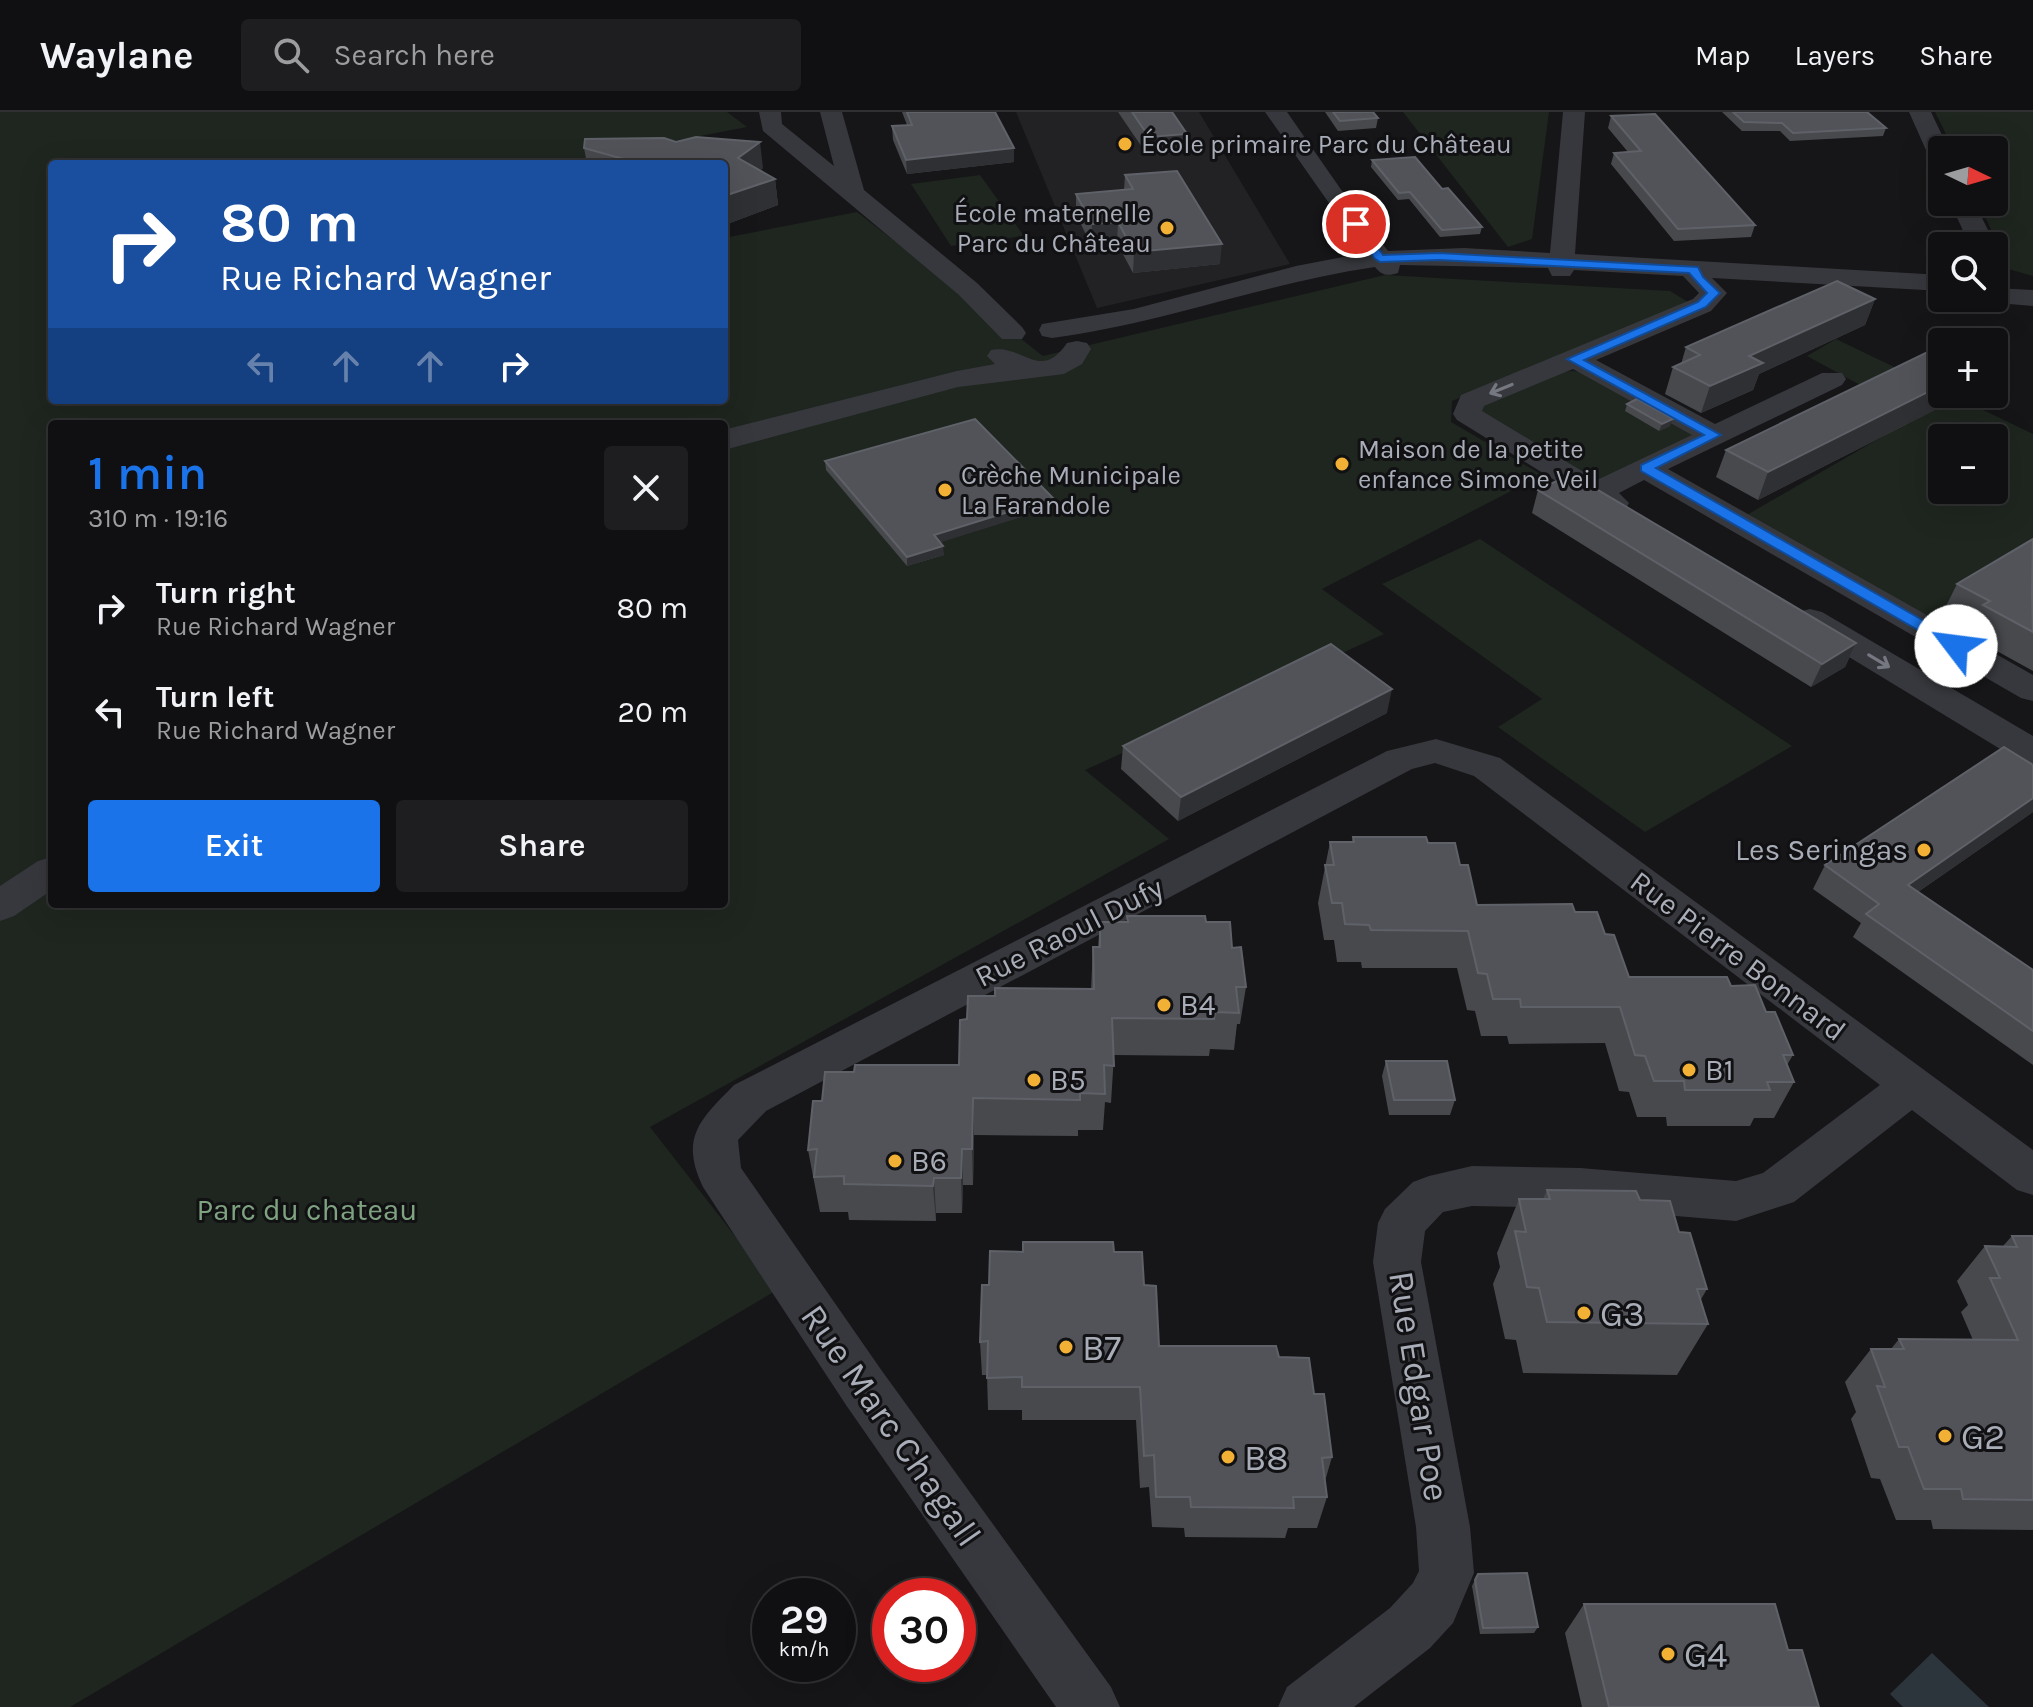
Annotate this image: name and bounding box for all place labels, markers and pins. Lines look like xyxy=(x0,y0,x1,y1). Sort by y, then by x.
place label: École primaire Parc du Château xyxy=(1141,128,1512,160)
marker: École primaire Parc du Château xyxy=(1116,135,1134,153)
pin xyxy=(1322,190,1390,258)
place label: École maternelle Parc du Château xyxy=(954,197,1151,259)
marker: École maternelle Parc du Château xyxy=(1158,219,1176,237)
place label: Maison de la petite enfance Simone Veil xyxy=(1358,434,1598,495)
marker: Maison de la petite enfance Simone Veil xyxy=(1333,455,1351,473)
place label: Crèche Municipale La Farandole xyxy=(961,460,1181,521)
marker: Crèche Municipale La Farandole xyxy=(936,481,954,499)
place label: Les Seringas xyxy=(1735,832,1908,868)
marker: Les Seringas xyxy=(1915,841,1933,859)
place label: B4 xyxy=(1180,987,1216,1023)
marker: B4 xyxy=(1155,996,1173,1014)
place label: B1 xyxy=(1705,1052,1734,1088)
marker: B1 xyxy=(1680,1061,1698,1079)
place label: B5 xyxy=(1050,1062,1086,1098)
marker: B5 xyxy=(1025,1071,1043,1089)
place label: B6 xyxy=(911,1143,947,1179)
marker: B6 xyxy=(886,1152,904,1170)
place label: G3 xyxy=(1600,1293,1644,1335)
marker: G3 xyxy=(1575,1304,1593,1322)
place label: B7 xyxy=(1082,1327,1121,1369)
marker: B7 xyxy=(1057,1338,1075,1356)
place label: G2 xyxy=(1961,1416,2005,1458)
marker: G2 xyxy=(1936,1427,1954,1445)
place label: B8 xyxy=(1244,1437,1289,1479)
marker: B8 xyxy=(1219,1448,1237,1466)
place label: G4 xyxy=(1684,1634,1727,1676)
marker: G4 xyxy=(1659,1645,1677,1663)

